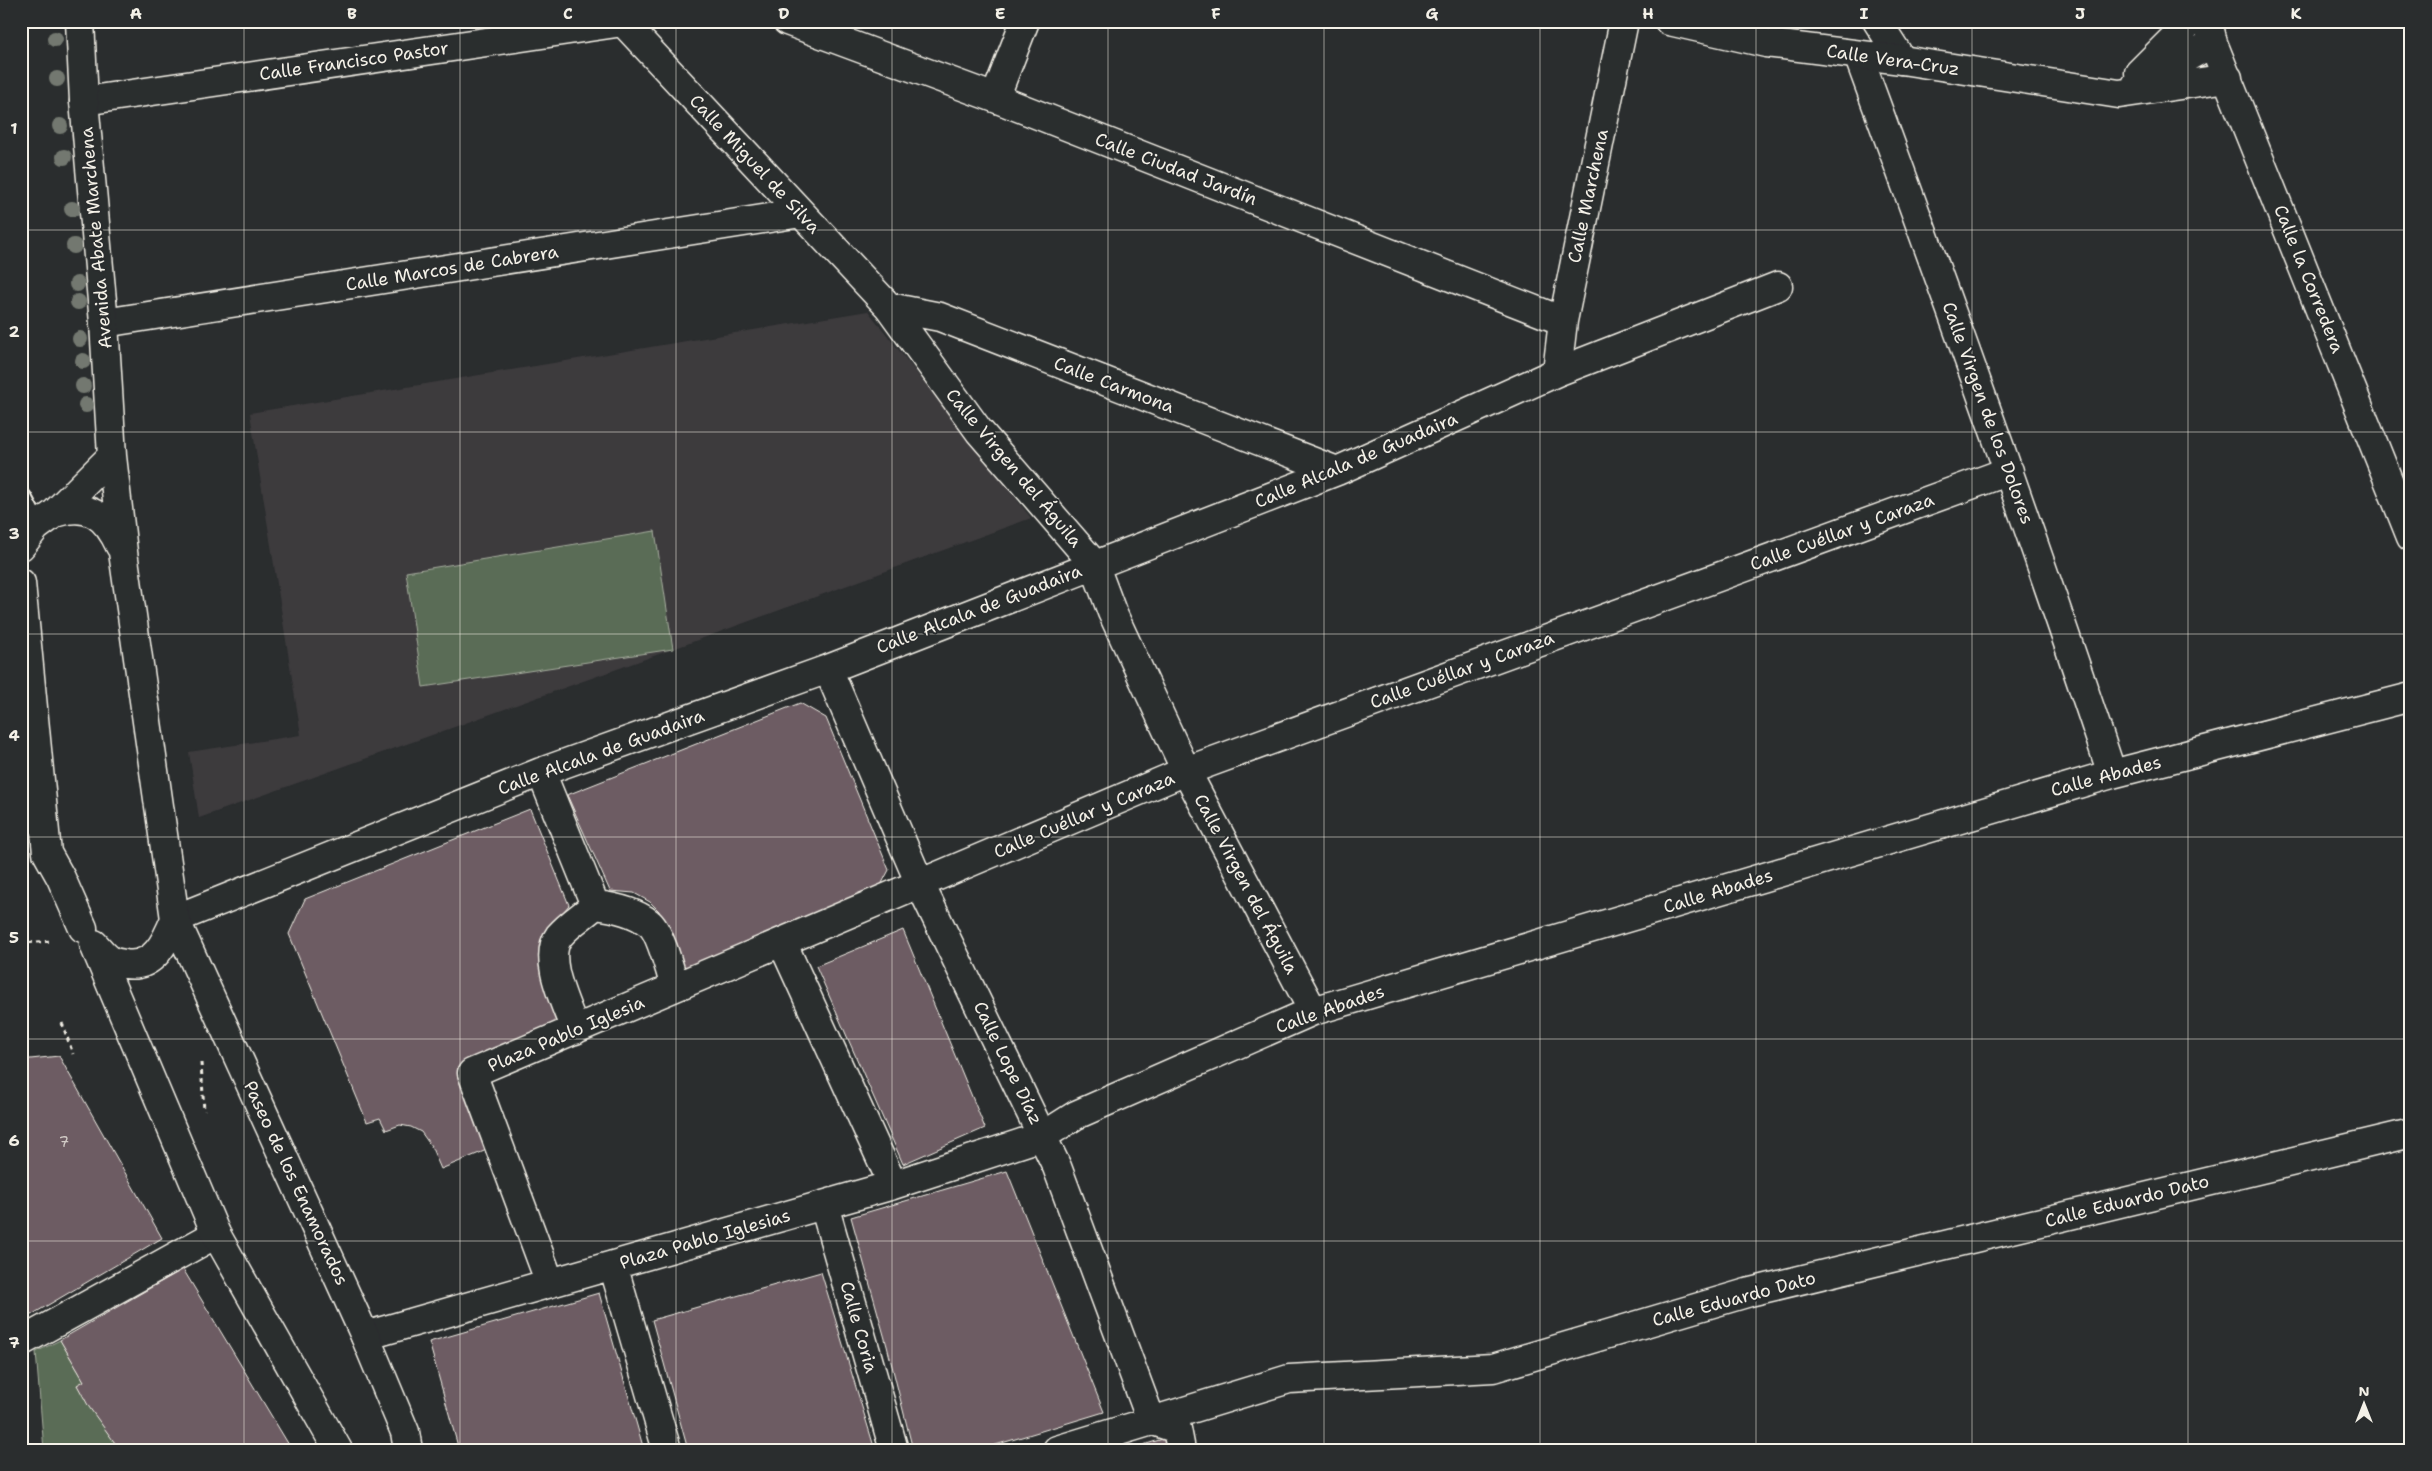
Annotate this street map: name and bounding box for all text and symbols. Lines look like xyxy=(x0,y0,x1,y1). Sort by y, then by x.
text: A xyxy=(130,3,142,24)
text: B xyxy=(347,3,357,24)
text: C xyxy=(563,3,573,24)
text: D xyxy=(778,3,790,24)
text: E xyxy=(995,3,1005,24)
text: F xyxy=(1211,3,1221,24)
text: G xyxy=(1426,3,1439,24)
text: H xyxy=(1642,3,1654,24)
text: I xyxy=(1860,3,1869,24)
text: J xyxy=(2075,3,2085,24)
text: K xyxy=(2291,3,2302,24)
street label: Calle Francisco Pastor xyxy=(258,36,450,86)
street label: Calle Vera-Cruz xyxy=(1825,39,1961,81)
street label: Calle Miguel de Silva xyxy=(684,89,826,239)
text: 1 xyxy=(10,118,18,139)
street label: Avenida Abate Marchena xyxy=(74,126,118,350)
street label: Calle Ciudad Jardín xyxy=(1092,127,1260,211)
street label: Calle Marchena xyxy=(1562,127,1614,265)
street label: Calle la Corredera xyxy=(2268,201,2350,357)
street label: Calle Marcos de Cabrera xyxy=(344,239,560,297)
street label: Calle Virgen de los Dolores xyxy=(1937,299,2039,527)
text: 2 xyxy=(8,321,20,342)
street label: Calle Carmona xyxy=(1050,351,1178,419)
street label: Calle Virgen del Águila xyxy=(940,384,1088,552)
street label: Calle Alcala de Guadaira xyxy=(1251,406,1461,514)
street label: Calle Cuéllar y Caraza xyxy=(1747,487,1937,577)
text: 3 xyxy=(8,523,20,544)
street label: Calle Alcala de Guadaira xyxy=(873,559,1085,659)
street label: Calle Cuéllar y Caraza xyxy=(1367,625,1557,715)
street label: Calle Alcala de Guadaira xyxy=(494,703,708,801)
text: 4 xyxy=(8,725,20,746)
street label: Calle Abades xyxy=(2048,750,2164,802)
street label: Calle Cuéllar y Caraza xyxy=(990,766,1178,864)
street label: Calle Virgen del Águila xyxy=(1188,790,1304,978)
street label: Calle Abades xyxy=(1660,863,1776,919)
text: 5 xyxy=(9,927,19,948)
street label: Calle Abades xyxy=(1272,979,1388,1039)
street label: Plaza Pablo Iglesia xyxy=(484,990,648,1078)
street label: Calle Lope Díaz xyxy=(968,997,1048,1129)
street label: Paseo de los Enamorados xyxy=(238,1077,354,1289)
text: 6 xyxy=(8,1130,20,1151)
house number: 7 xyxy=(59,1132,69,1152)
street label: Calle Eduardo Dato xyxy=(2042,1169,2212,1233)
street label: Plaza Pablo Iglesias xyxy=(617,1203,793,1275)
street label: Calle Eduardo Dato xyxy=(1650,1266,1818,1332)
street label: Calle Coria xyxy=(834,1278,884,1376)
text: 7 xyxy=(8,1332,20,1353)
north arrow xyxy=(2340,1378,2390,1428)
text: N xyxy=(2358,1382,2370,1400)

